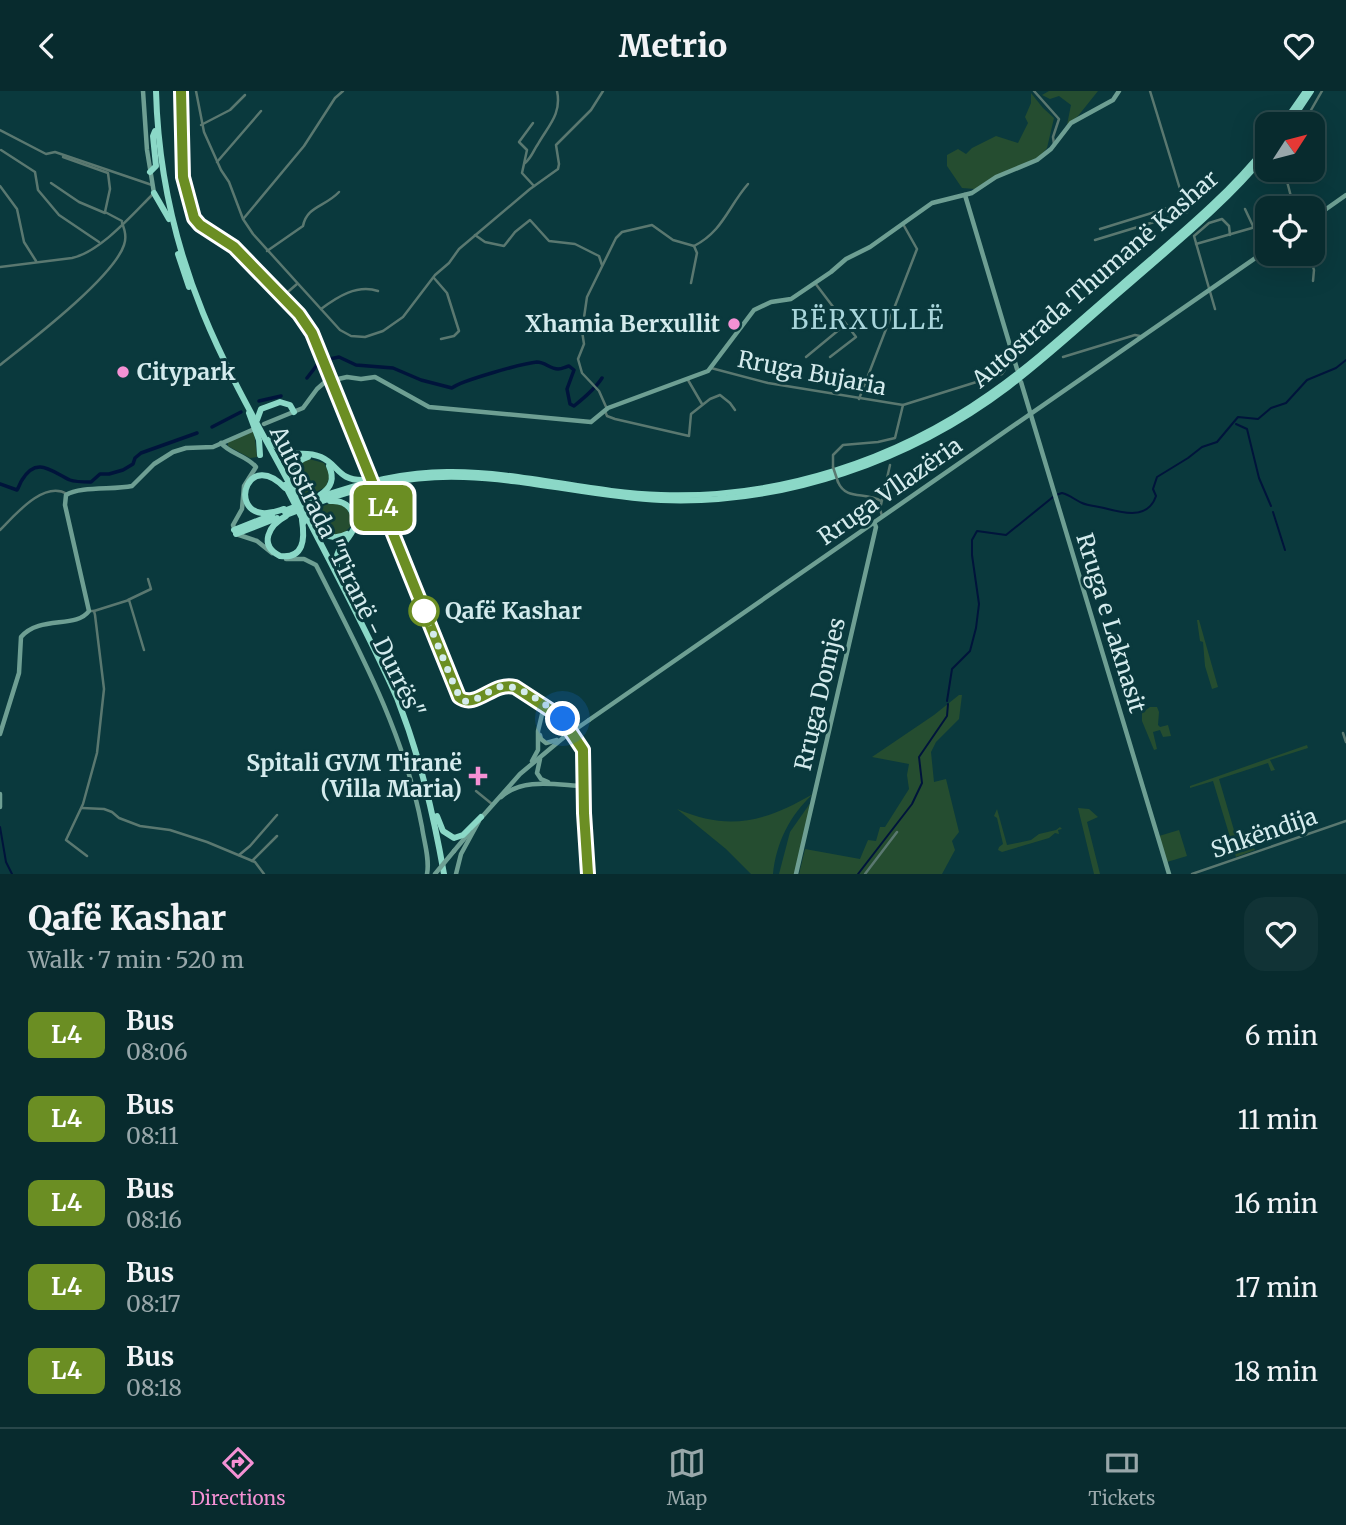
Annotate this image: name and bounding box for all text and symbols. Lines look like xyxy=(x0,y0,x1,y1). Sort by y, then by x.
text: Metrio xyxy=(619,26,727,66)
icon: back xyxy=(28,27,66,65)
icon: heart xyxy=(1280,27,1318,65)
north arrow xyxy=(1255,112,1325,182)
map controls xyxy=(1255,112,1325,266)
street label: Autostrada Thumanë Kashar xyxy=(965,164,1224,394)
button: locate xyxy=(1255,196,1325,266)
district label: BËRXULLË xyxy=(791,303,945,336)
place label: Xhamia Berxullit xyxy=(525,309,720,338)
marker: Xhamia Berxullit xyxy=(726,316,742,332)
street label: Rruga Bujaria xyxy=(735,344,889,401)
place label: Citypark xyxy=(137,357,235,386)
marker: Citypark xyxy=(115,364,131,380)
street label: Autostrada "Tiranë - Durrës" xyxy=(263,420,431,723)
street label: Rruga Vllazëria xyxy=(812,430,967,551)
line badge: L4 xyxy=(352,485,414,531)
text: L4 xyxy=(367,492,399,523)
street label: Rruga e Laknasit xyxy=(1070,530,1153,716)
marker: Qafë Kashar xyxy=(409,596,439,626)
place label: Qafë Kashar xyxy=(445,596,582,625)
street label: Rruga Domjes xyxy=(788,615,851,773)
your location xyxy=(545,701,580,736)
place label: Spitali GVM Tiranë (Villa Maria) xyxy=(246,748,462,803)
marker: Spitali GVM Tiranë (Villa Maria) xyxy=(468,766,488,786)
street label: Shkëndija xyxy=(1207,801,1321,864)
button: heart xyxy=(1244,897,1318,971)
text: Qafë Kashar xyxy=(28,898,226,939)
text: Walk · 7 min · 520 m xyxy=(28,945,244,974)
text: Bus xyxy=(126,1004,174,1037)
text: L4 xyxy=(51,1019,82,1050)
text: 6 min xyxy=(1245,1019,1318,1052)
text: 08:06 xyxy=(126,1037,188,1066)
text: Bus xyxy=(126,1088,174,1121)
text: L4 xyxy=(51,1103,82,1134)
text: 11 min xyxy=(1238,1103,1318,1136)
text: 08:11 xyxy=(126,1121,179,1150)
text: Bus xyxy=(126,1172,174,1205)
text: L4 xyxy=(51,1187,82,1218)
text: 16 min xyxy=(1234,1187,1318,1220)
text: 08:16 xyxy=(126,1205,182,1234)
text: Bus xyxy=(126,1256,174,1289)
text: L4 xyxy=(51,1271,82,1302)
text: 17 min xyxy=(1235,1271,1318,1304)
text: 08:17 xyxy=(126,1289,181,1318)
text: Bus xyxy=(126,1340,174,1373)
text: L4 xyxy=(51,1355,82,1386)
text: 18 min xyxy=(1234,1355,1318,1388)
text: 08:18 xyxy=(126,1373,182,1402)
tab: Directions xyxy=(191,1444,286,1510)
tab: Map xyxy=(667,1444,707,1510)
tab: Tickets xyxy=(1088,1444,1155,1510)

